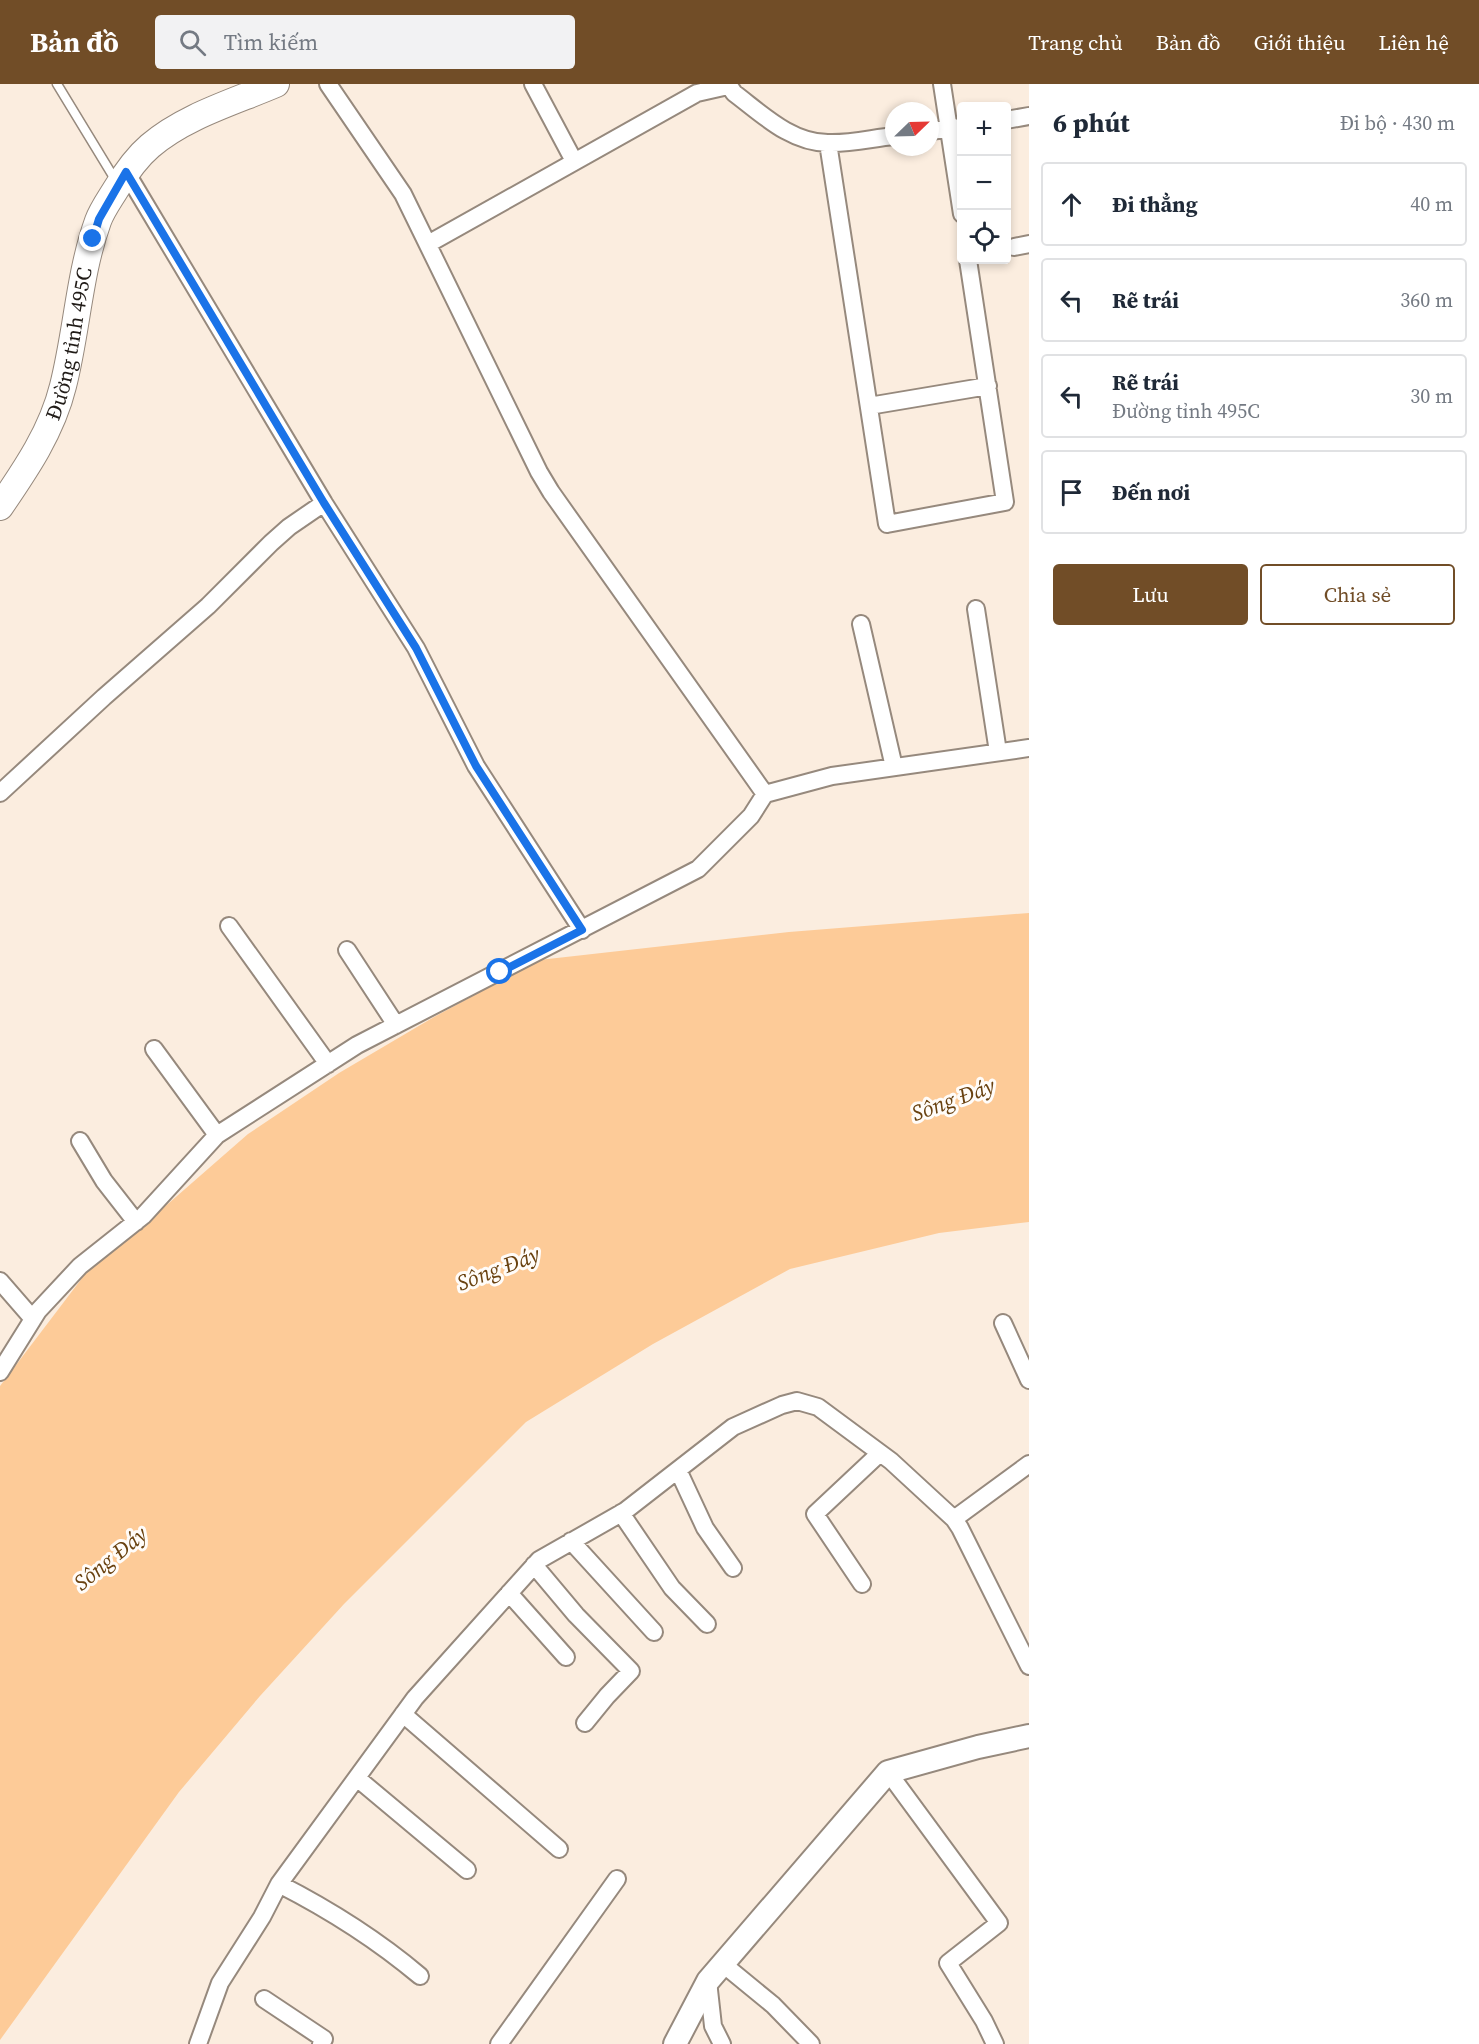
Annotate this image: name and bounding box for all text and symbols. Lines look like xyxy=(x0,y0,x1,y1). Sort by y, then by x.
search box xyxy=(155,15,575,69)
text: Bản đồ xyxy=(30,23,119,61)
icon: search xyxy=(176,26,209,59)
text: Tìm kiếm xyxy=(224,27,318,57)
text: Trang chủ xyxy=(1028,28,1123,57)
text: Bản đồ xyxy=(1156,28,1221,57)
text: Giới thiệu xyxy=(1254,28,1346,57)
text: Liên hệ xyxy=(1379,28,1449,57)
north arrow xyxy=(885,102,939,156)
map controls xyxy=(957,102,1011,264)
button: + xyxy=(957,102,1011,156)
text: 6 phút xyxy=(1053,105,1129,141)
text: Đi bộ · 430 m xyxy=(1340,109,1455,137)
button: − xyxy=(957,156,1011,210)
icon: ahead xyxy=(1055,188,1088,221)
text: Đi thẳng xyxy=(1112,189,1198,219)
text: 40 m xyxy=(1410,190,1453,218)
button: locate xyxy=(957,210,1011,264)
route end xyxy=(79,225,105,251)
street label: Đường tỉnh 495C xyxy=(38,265,99,424)
icon: left xyxy=(1055,284,1088,317)
text: Rẽ trái xyxy=(1112,285,1179,315)
text: 360 m xyxy=(1400,286,1453,314)
text: Rẽ trái xyxy=(1112,367,1179,397)
icon: left xyxy=(1055,380,1088,413)
text: 30 m xyxy=(1410,382,1453,410)
text: Đường tỉnh 495C xyxy=(1112,397,1260,425)
icon: arrive xyxy=(1055,476,1088,509)
text: Đến nơi xyxy=(1112,477,1190,507)
button: Lưu xyxy=(1053,564,1248,625)
button: Chia sẻ xyxy=(1260,564,1455,625)
route start xyxy=(486,958,512,984)
water label: Sông Đáy xyxy=(907,1070,999,1128)
water label: Sông Đáy xyxy=(452,1238,544,1297)
water label: Sông Đáy xyxy=(67,1519,153,1597)

